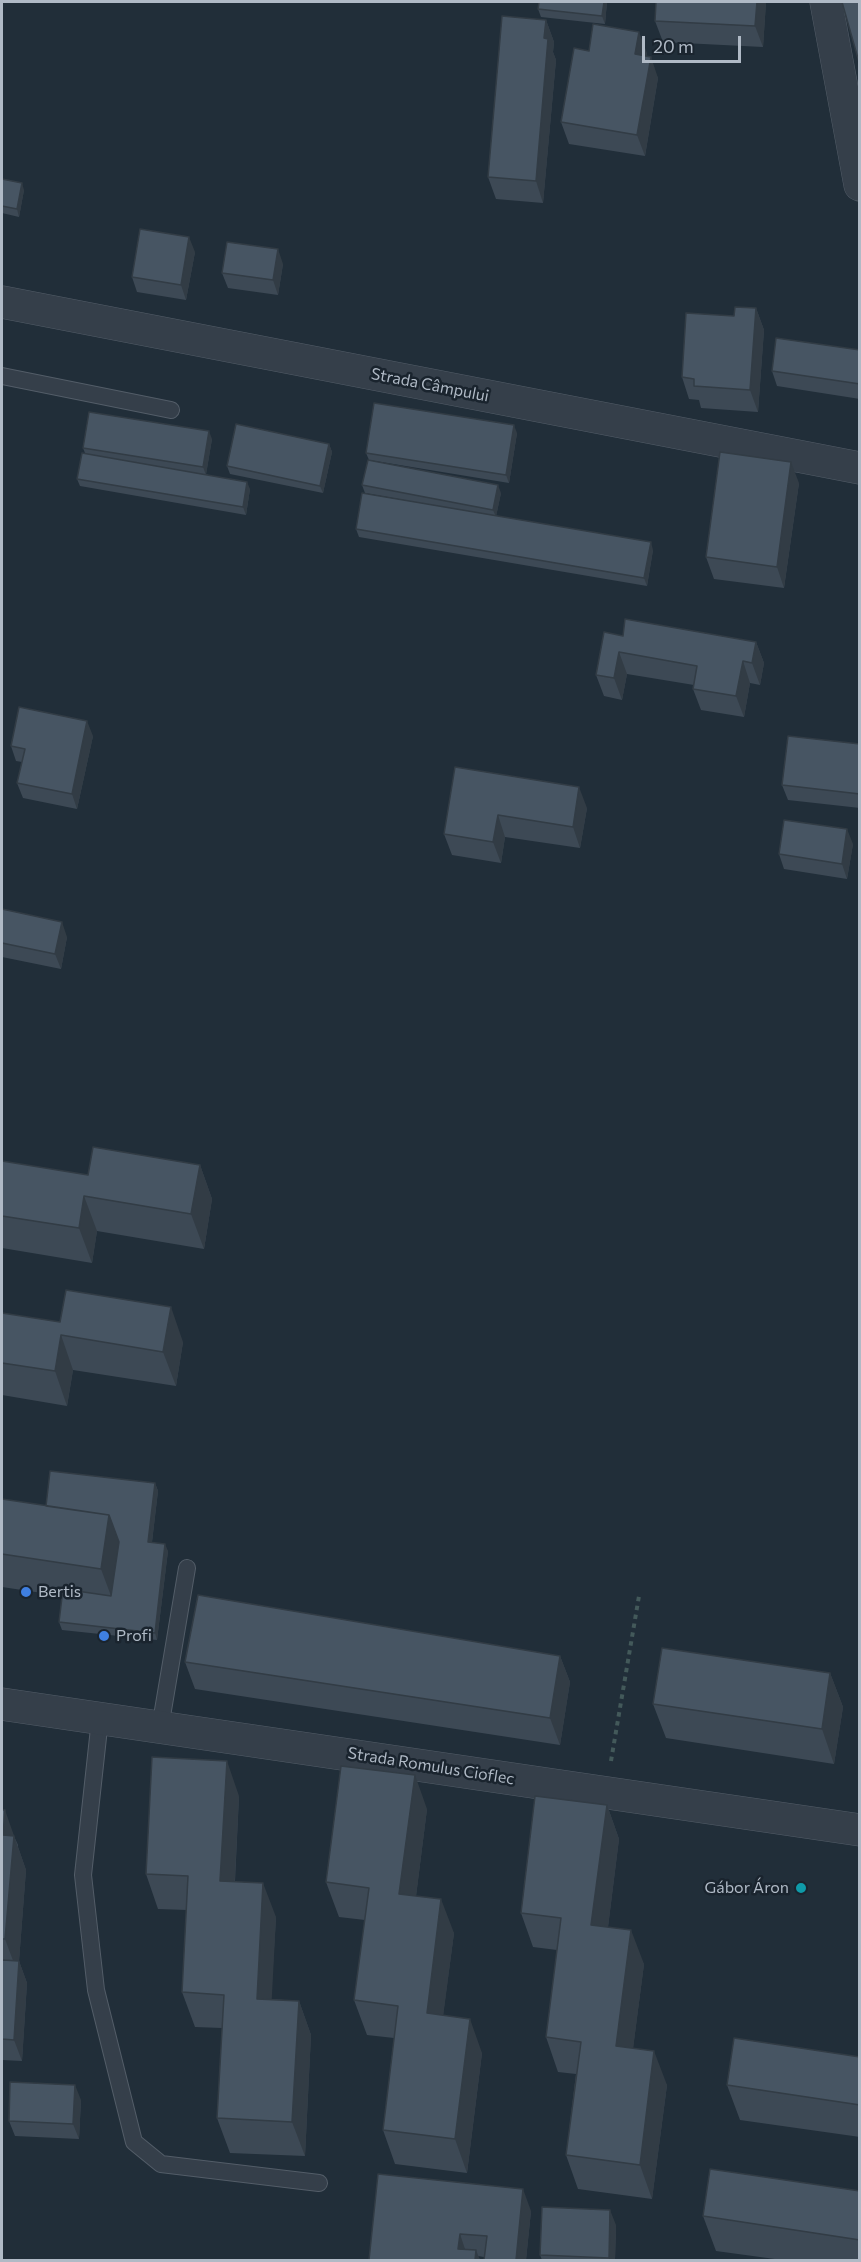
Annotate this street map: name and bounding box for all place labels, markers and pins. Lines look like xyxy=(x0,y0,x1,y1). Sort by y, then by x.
place label: Bertis xyxy=(38,1582,81,1602)
marker: Bertis xyxy=(19,1585,33,1599)
place label: Profi xyxy=(116,1626,152,1646)
marker: Profi xyxy=(97,1629,111,1643)
place label: Gábor Áron xyxy=(705,1878,789,1898)
marker: Gábor Áron xyxy=(794,1881,808,1895)

